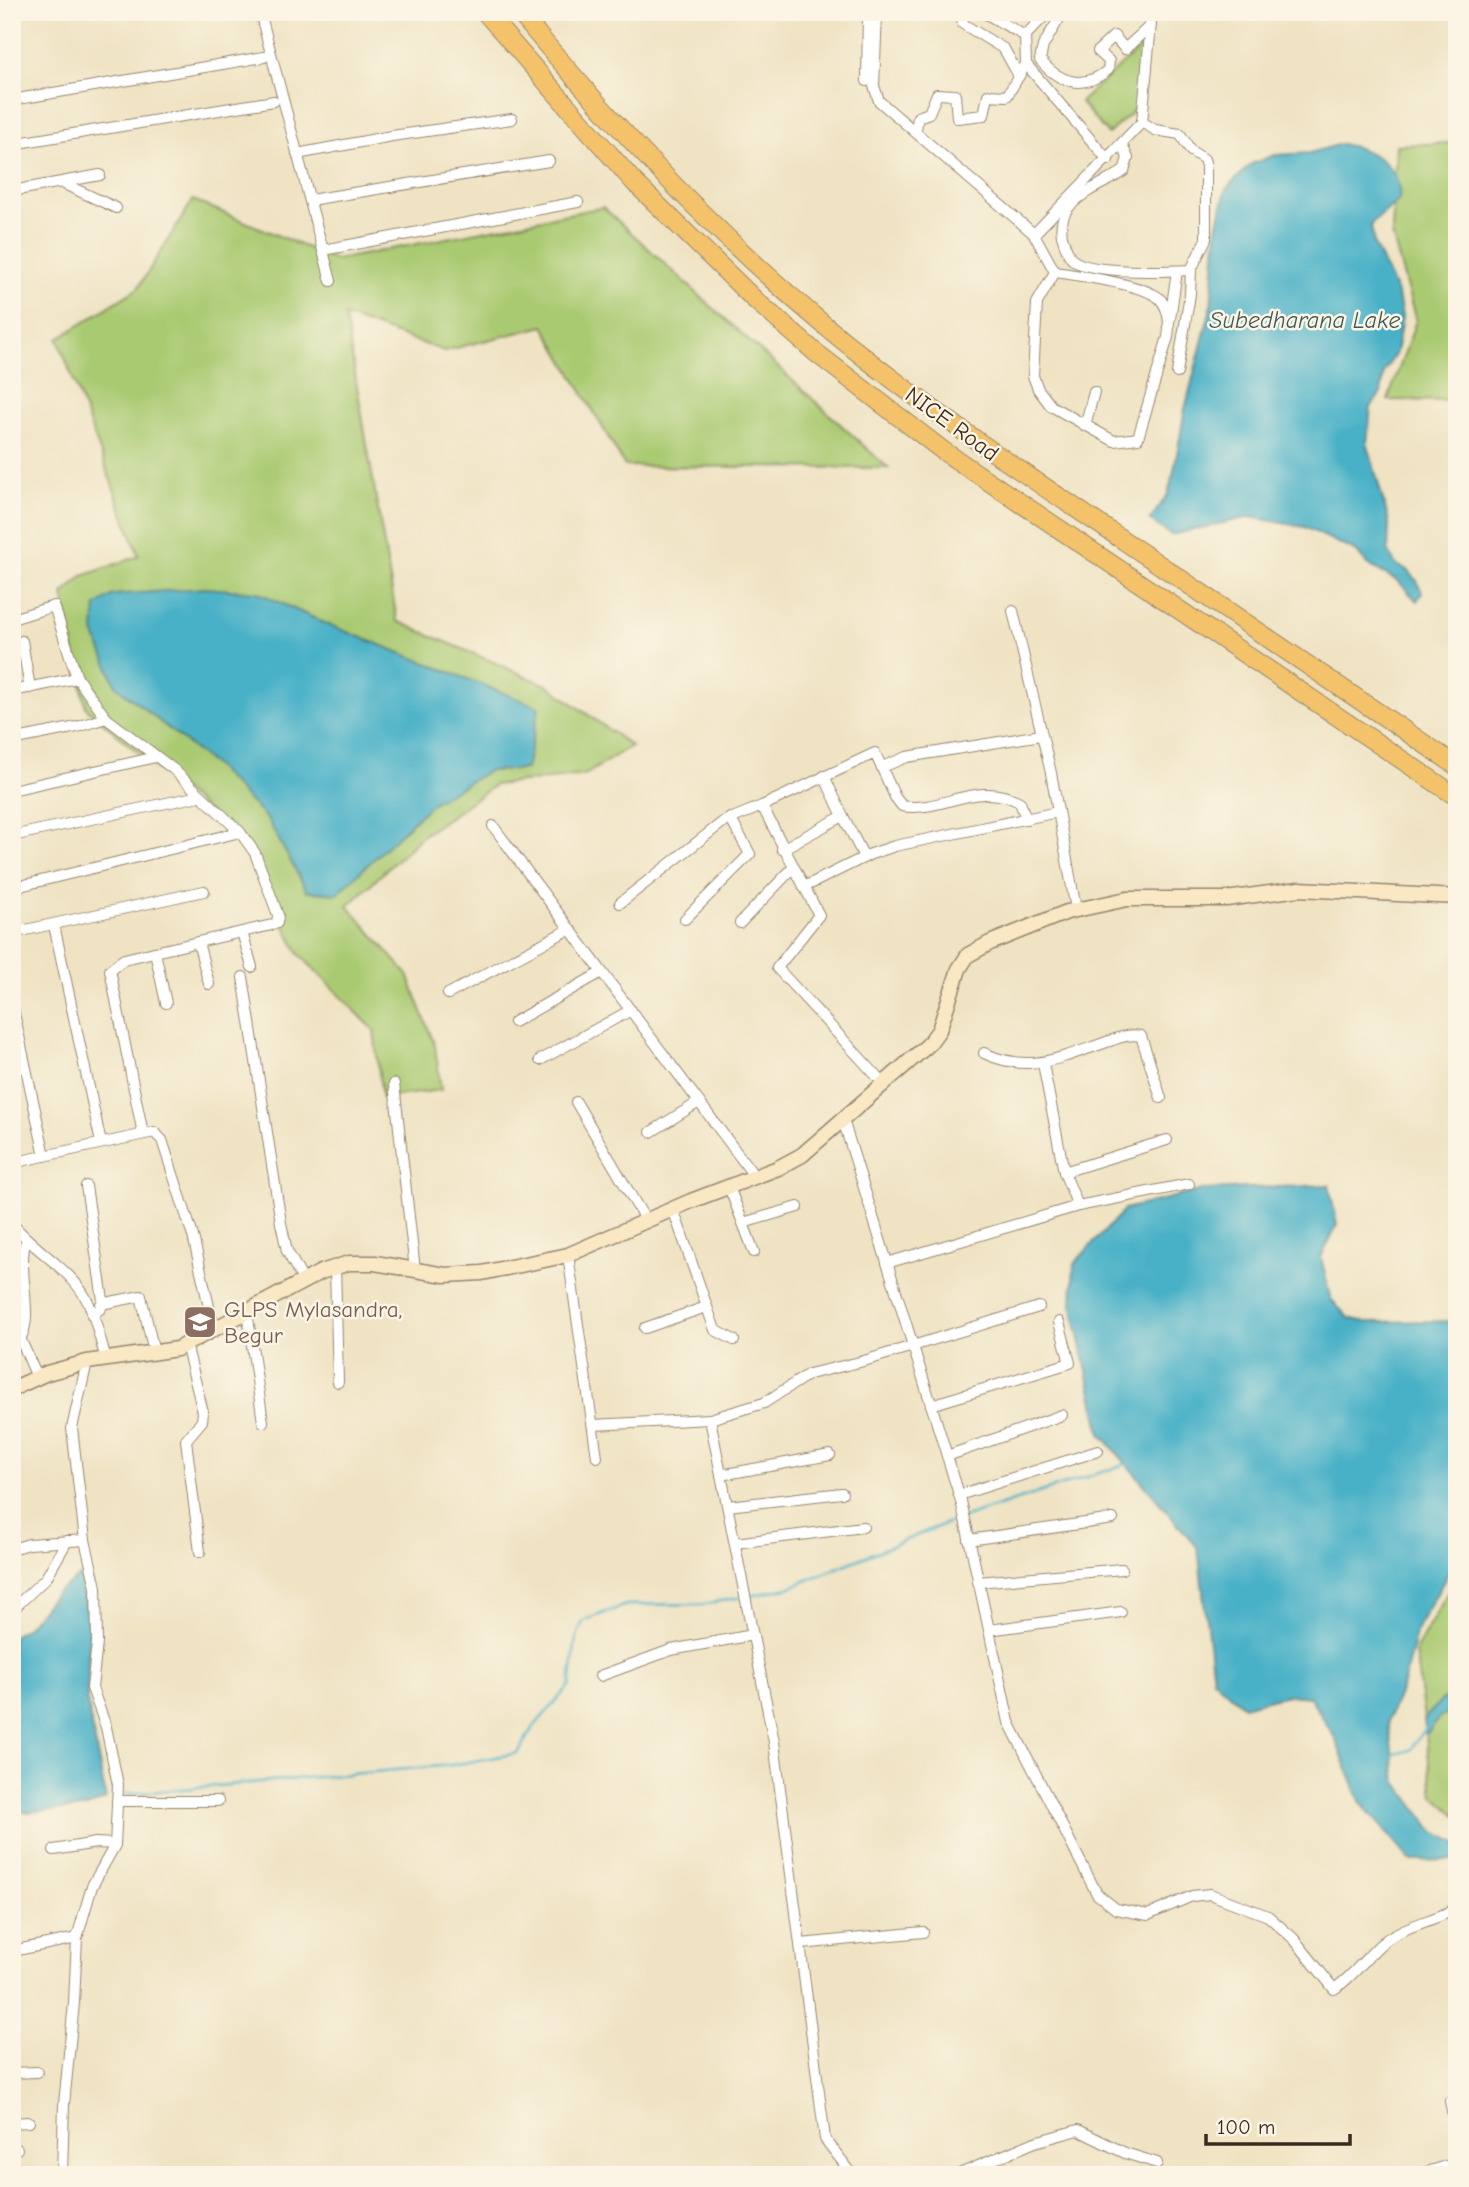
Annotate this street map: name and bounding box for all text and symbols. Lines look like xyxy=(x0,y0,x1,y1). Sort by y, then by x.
water label: Subedharana Lake xyxy=(1209,306,1401,334)
street label: NICE Road xyxy=(900,381,1004,467)
place label: GLPS Mylasandra, Begur xyxy=(224,1296,402,1349)
school or university icon: GLPS Mylasandra, Begur xyxy=(181,1303,219,1341)
scale bar xyxy=(1206,2103,1350,2147)
text: 100 m xyxy=(1217,2115,1275,2139)

